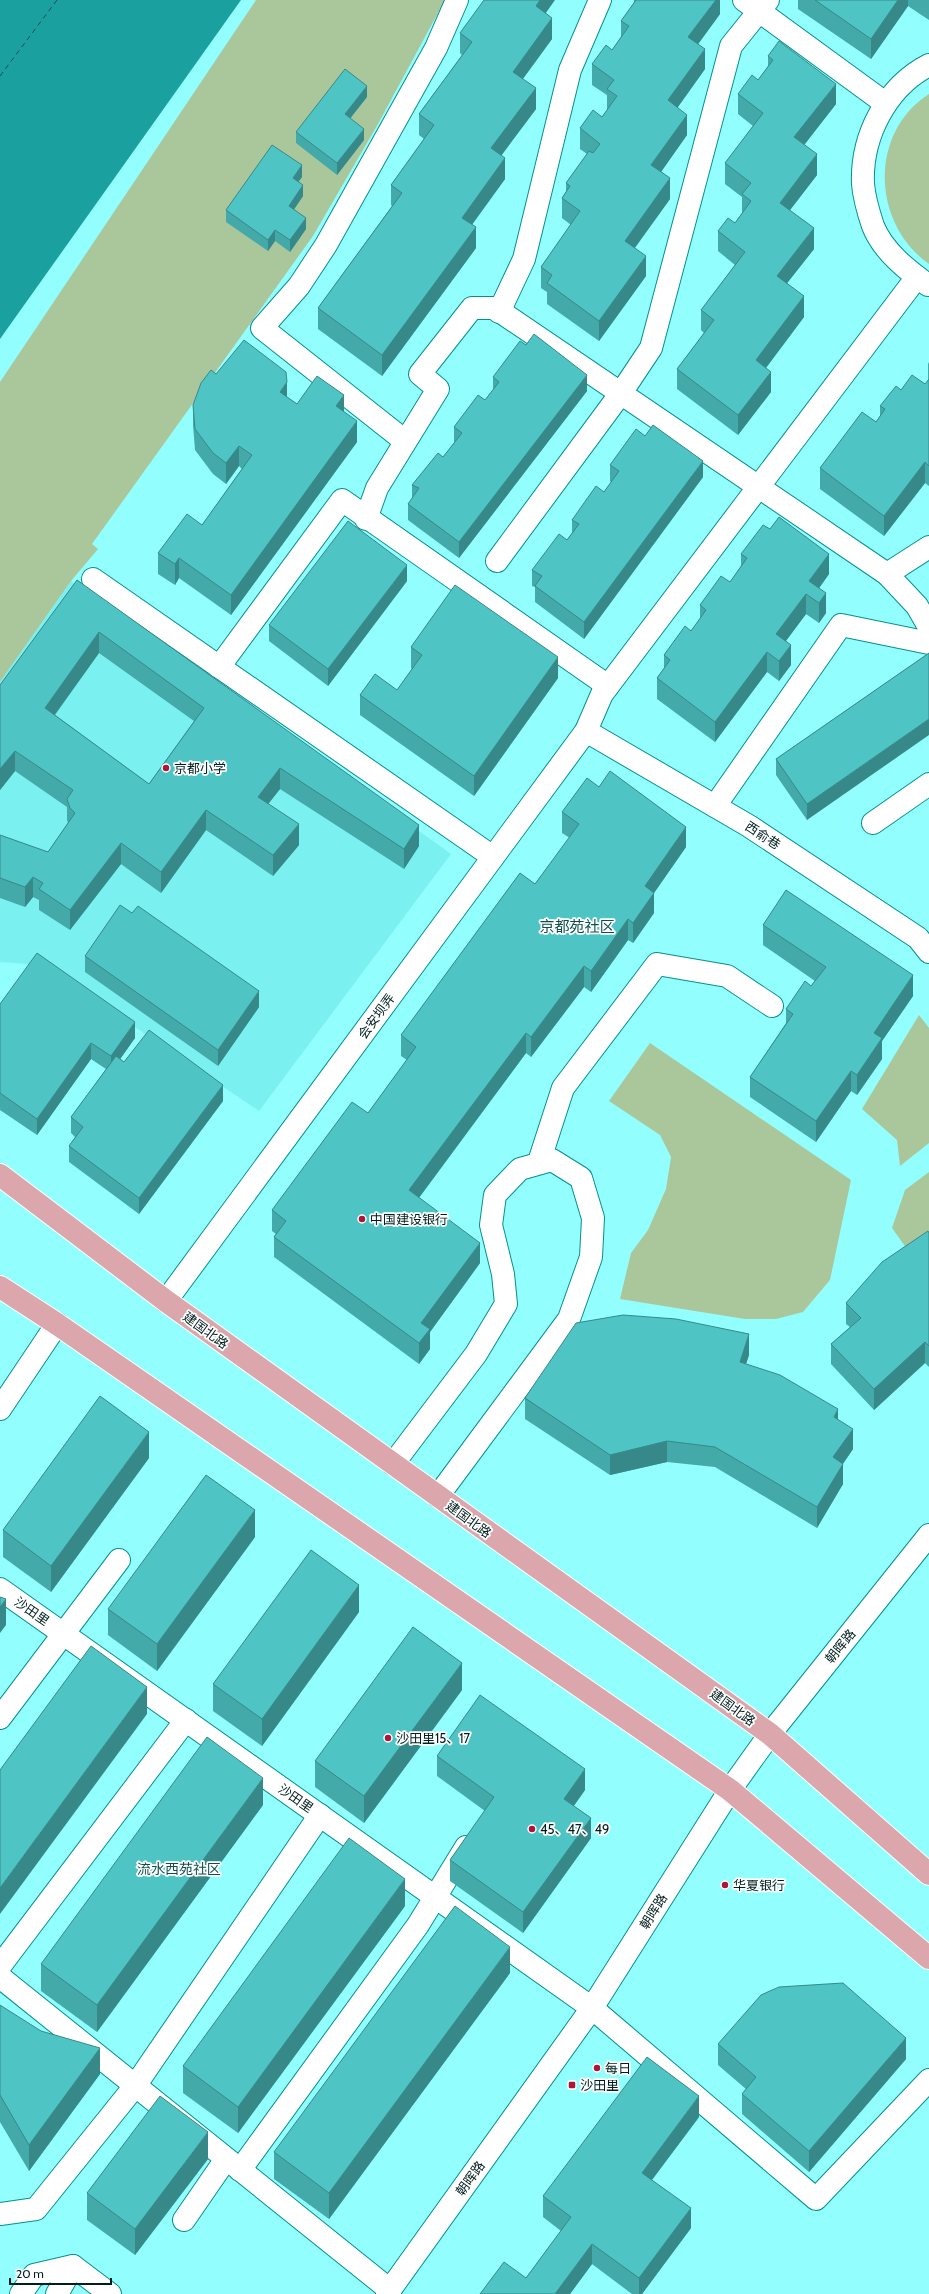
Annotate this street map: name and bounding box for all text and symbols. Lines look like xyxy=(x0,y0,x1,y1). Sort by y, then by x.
place label: 京都小学 xyxy=(174,760,226,776)
marker: 京都小学 xyxy=(161,763,171,773)
street label: 西俞巷 xyxy=(742,818,784,852)
district label: 京都苑社区 xyxy=(539,918,615,936)
street label: 会安坝弄 xyxy=(354,990,398,1042)
place label: 中国建设银行 xyxy=(370,1211,448,1227)
marker: 中国建设银行 xyxy=(357,1214,367,1224)
street label: 建国北路 xyxy=(180,1308,232,1352)
street label: 建国北路 xyxy=(443,1497,495,1541)
street label: 沙田里 xyxy=(11,1593,53,1629)
street label: 朝晖路 xyxy=(822,1626,858,1666)
street label: 建国北路 xyxy=(707,1685,759,1729)
place label: 沙田里15、17 xyxy=(396,1730,471,1746)
marker: 沙田里15、17 xyxy=(383,1733,393,1743)
street label: 沙田里 xyxy=(275,1780,317,1816)
place label: 45、47、49 xyxy=(540,1821,610,1837)
marker: 45、47、49 xyxy=(527,1824,537,1834)
district label: 流水西苑社区 xyxy=(137,1860,221,1878)
place label: 华夏银行 xyxy=(733,1877,785,1893)
marker: 华夏银行 xyxy=(720,1880,730,1890)
street label: 朝晖路 xyxy=(636,1890,670,1932)
place label: 每日 xyxy=(605,2060,631,2076)
marker: 每日 xyxy=(592,2063,602,2073)
place label: 沙田里 xyxy=(580,2077,619,2093)
marker: 沙田里 xyxy=(567,2080,577,2090)
street label: 朝晖路 xyxy=(452,2158,488,2198)
scale bar xyxy=(10,2260,111,2286)
text: 20 m xyxy=(16,2266,44,2281)

